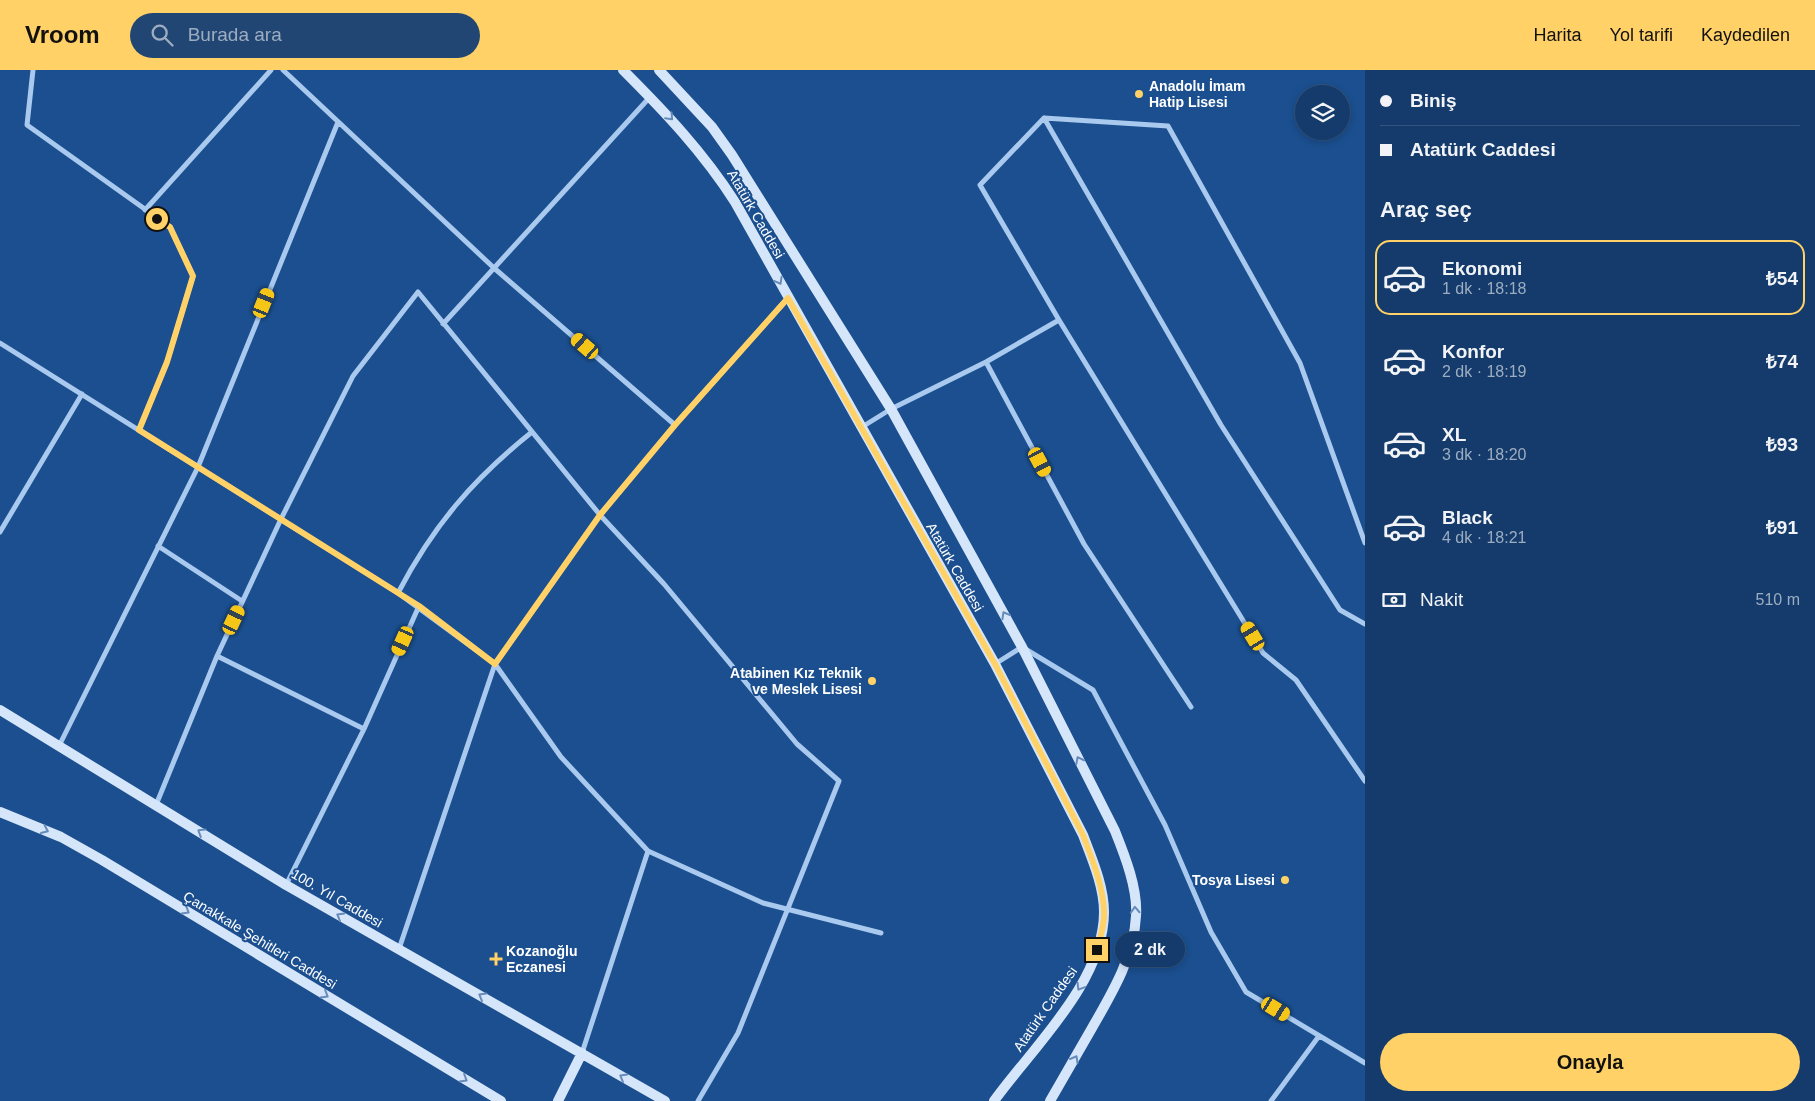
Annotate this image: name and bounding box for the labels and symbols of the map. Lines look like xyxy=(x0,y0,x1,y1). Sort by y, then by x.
place label: Anadolu İmam Hatip Lisesi xyxy=(1149,78,1245,110)
marker: Anadolu İmam Hatip Lisesi xyxy=(1133,88,1145,100)
one-way arrow xyxy=(664,111,673,120)
street label: Atatürk Caddesi xyxy=(724,167,788,261)
route start xyxy=(146,208,168,230)
one-way arrow xyxy=(773,275,783,284)
car xyxy=(251,286,276,320)
car xyxy=(568,330,601,362)
car xyxy=(1026,445,1053,479)
street label: Atatürk Caddesi xyxy=(923,520,987,614)
car xyxy=(220,603,247,637)
one-way arrow xyxy=(1001,611,1011,620)
car xyxy=(1238,619,1267,653)
car xyxy=(390,624,415,658)
place label: Atabinen Kız Teknik ve Meslek Lisesi xyxy=(730,665,862,697)
marker: Atabinen Kız Teknik ve Meslek Lisesi xyxy=(866,675,878,687)
one-way arrow xyxy=(1075,756,1085,765)
one-way arrow xyxy=(40,824,49,835)
one-way arrow xyxy=(197,829,206,839)
street label: 100. Yıl Caddesi xyxy=(289,865,385,931)
place label: Tosya Lisesi xyxy=(1192,872,1275,888)
marker: Tosya Lisesi xyxy=(1279,874,1291,886)
street label: Çanakkale Şehitleri Caddesi xyxy=(181,888,339,992)
one-way arrow xyxy=(180,904,189,914)
one-way arrow xyxy=(1130,906,1141,914)
one-way arrow xyxy=(337,912,346,922)
callout: 2 dk xyxy=(1114,932,1184,968)
route end xyxy=(1086,939,1108,961)
place label: Kozanoğlu Eczanesi xyxy=(506,943,578,975)
marker: Kozanoğlu Eczanesi xyxy=(490,953,502,965)
street label: Atatürk Caddesi xyxy=(1010,964,1080,1054)
one-way arrow xyxy=(1076,982,1086,991)
one-way arrow xyxy=(320,988,329,998)
one-way arrow xyxy=(478,992,487,1002)
car xyxy=(1259,995,1292,1023)
one-way arrow xyxy=(1068,1055,1078,1064)
one-way arrow xyxy=(459,1072,468,1082)
one-way arrow xyxy=(619,1073,628,1083)

